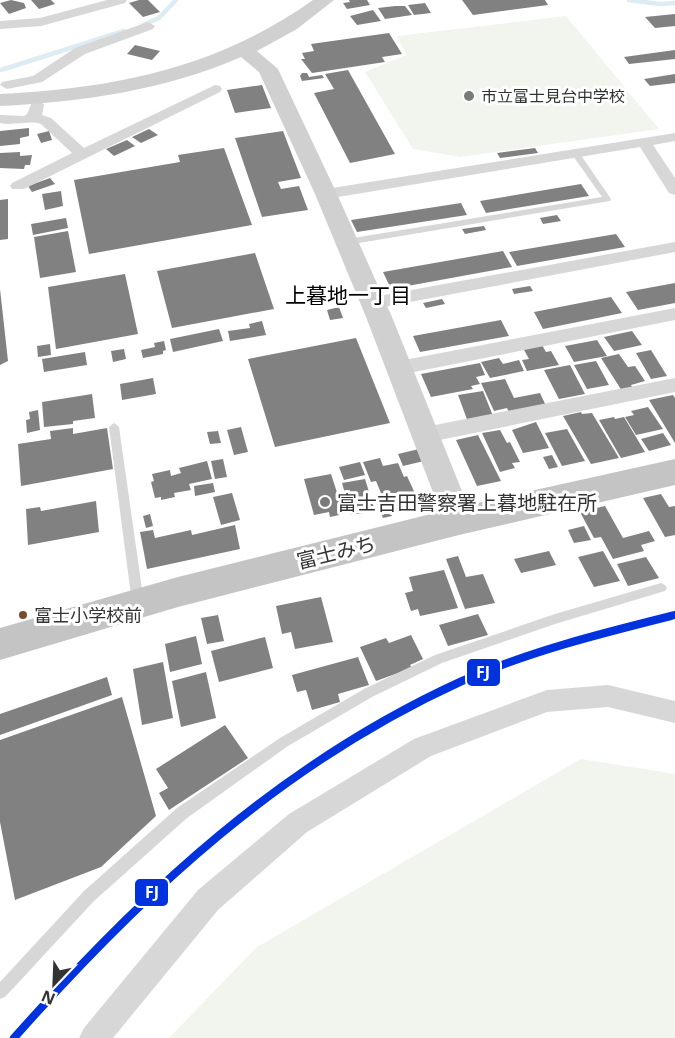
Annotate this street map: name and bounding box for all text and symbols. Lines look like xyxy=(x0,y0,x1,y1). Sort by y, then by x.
place label: 市立富士見台中学校 xyxy=(481,85,625,107)
marker: 市立富士見台中学校 xyxy=(462,89,476,103)
district label: 上暮地一丁目 xyxy=(285,281,411,309)
place label: 富士吉田警察署上暮地駐在所 xyxy=(337,489,597,516)
marker: 富士吉田警察署上暮地駐在所 xyxy=(318,495,332,509)
street label: 富士みち xyxy=(294,529,378,575)
place label: 富士小学校前 xyxy=(34,603,142,627)
marker: 富士小学校前 xyxy=(17,609,29,621)
line badge: FJ xyxy=(466,658,501,687)
text: FJ xyxy=(476,661,490,683)
line badge: FJ xyxy=(134,878,169,907)
text: FJ xyxy=(145,881,159,903)
north arrow xyxy=(24,954,84,1014)
text: N xyxy=(38,985,58,1010)

